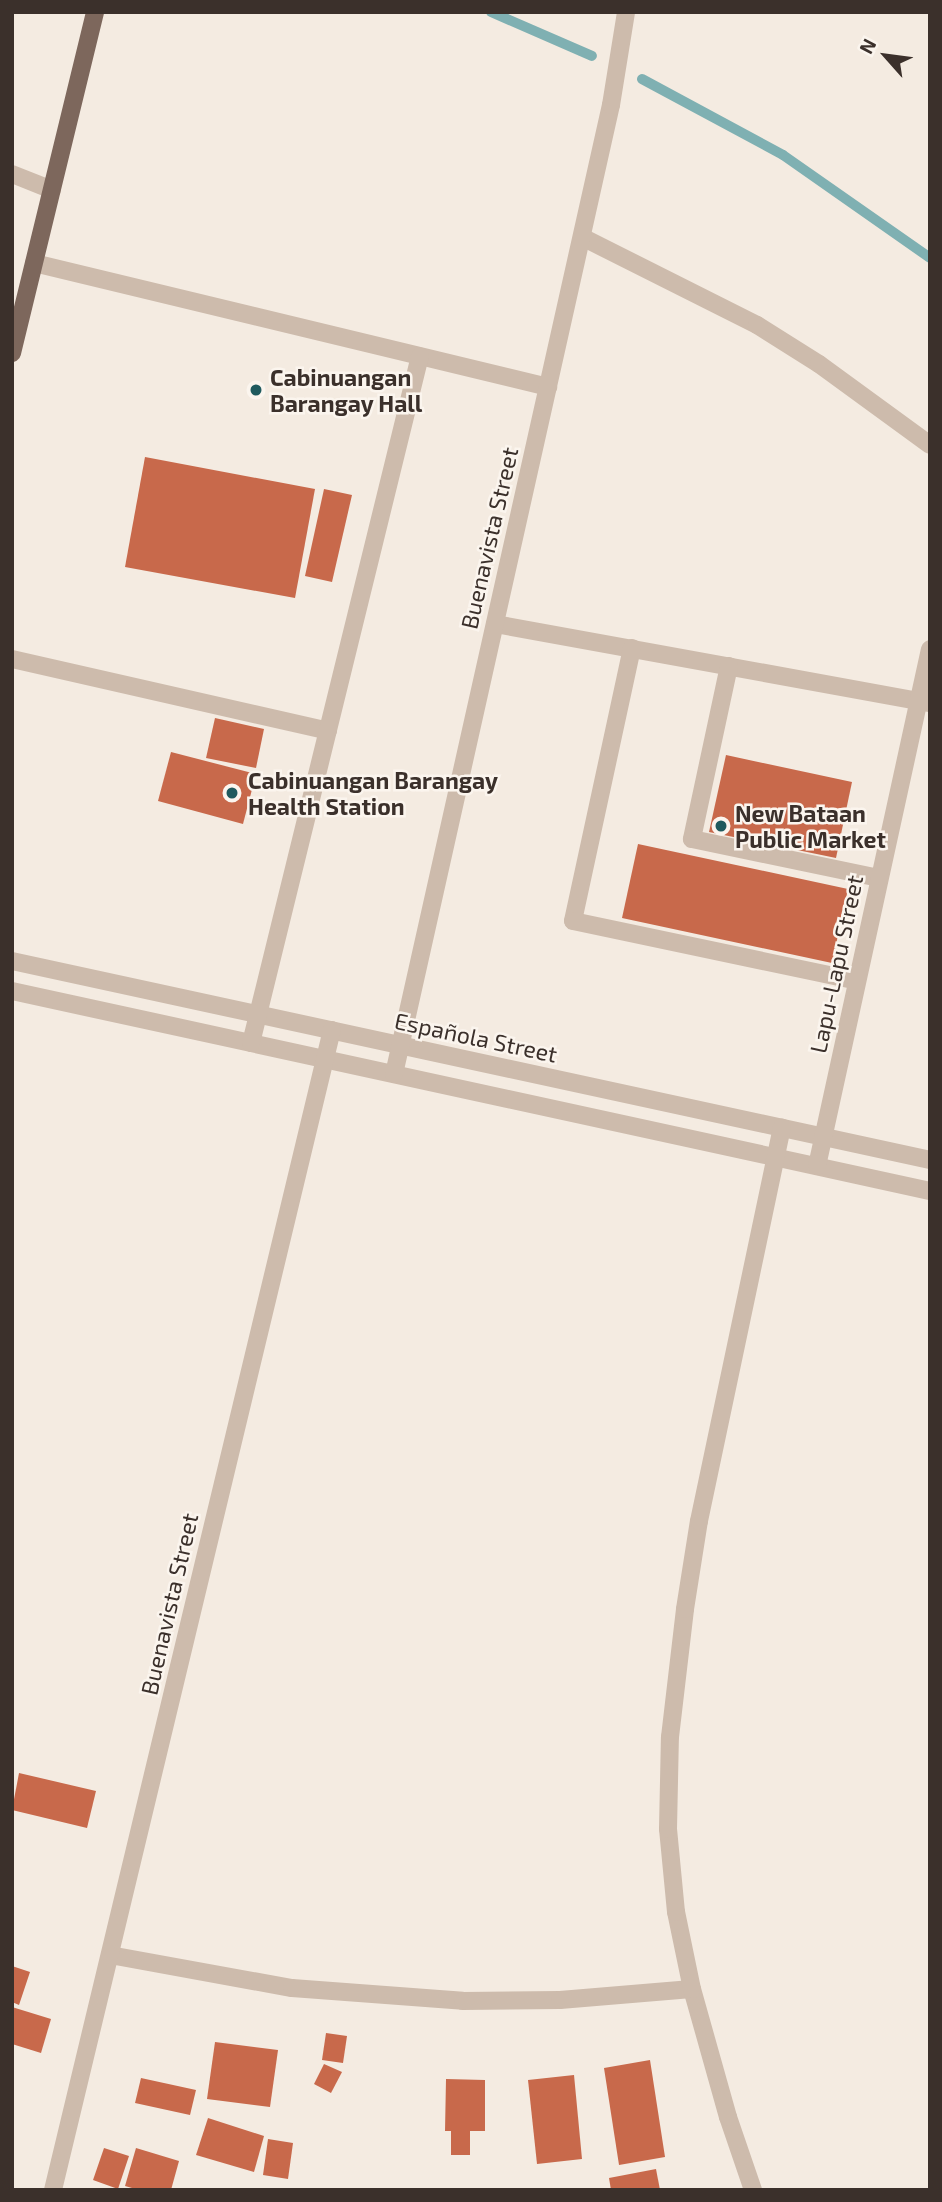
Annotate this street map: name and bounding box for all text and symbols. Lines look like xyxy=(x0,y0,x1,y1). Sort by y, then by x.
north arrow xyxy=(851,21,921,91)
text: N xyxy=(854,34,880,57)
place label: Cabinuangan Barangay Hall xyxy=(270,363,423,417)
marker: Cabinuangan Barangay Hall xyxy=(248,382,264,398)
street label: Buenavista Street xyxy=(455,444,523,632)
place label: Cabinuangan Barangay Health Station xyxy=(248,766,498,820)
marker: Cabinuangan Barangay Health Station xyxy=(222,783,242,803)
place label: New Bataan Public Market xyxy=(735,799,886,853)
marker: New Bataan Public Market xyxy=(713,818,729,834)
street label: Lapu-Lapu Street xyxy=(804,873,868,1055)
street label: Española Street xyxy=(392,1006,560,1068)
street label: Buenavista Street xyxy=(135,1510,203,1698)

